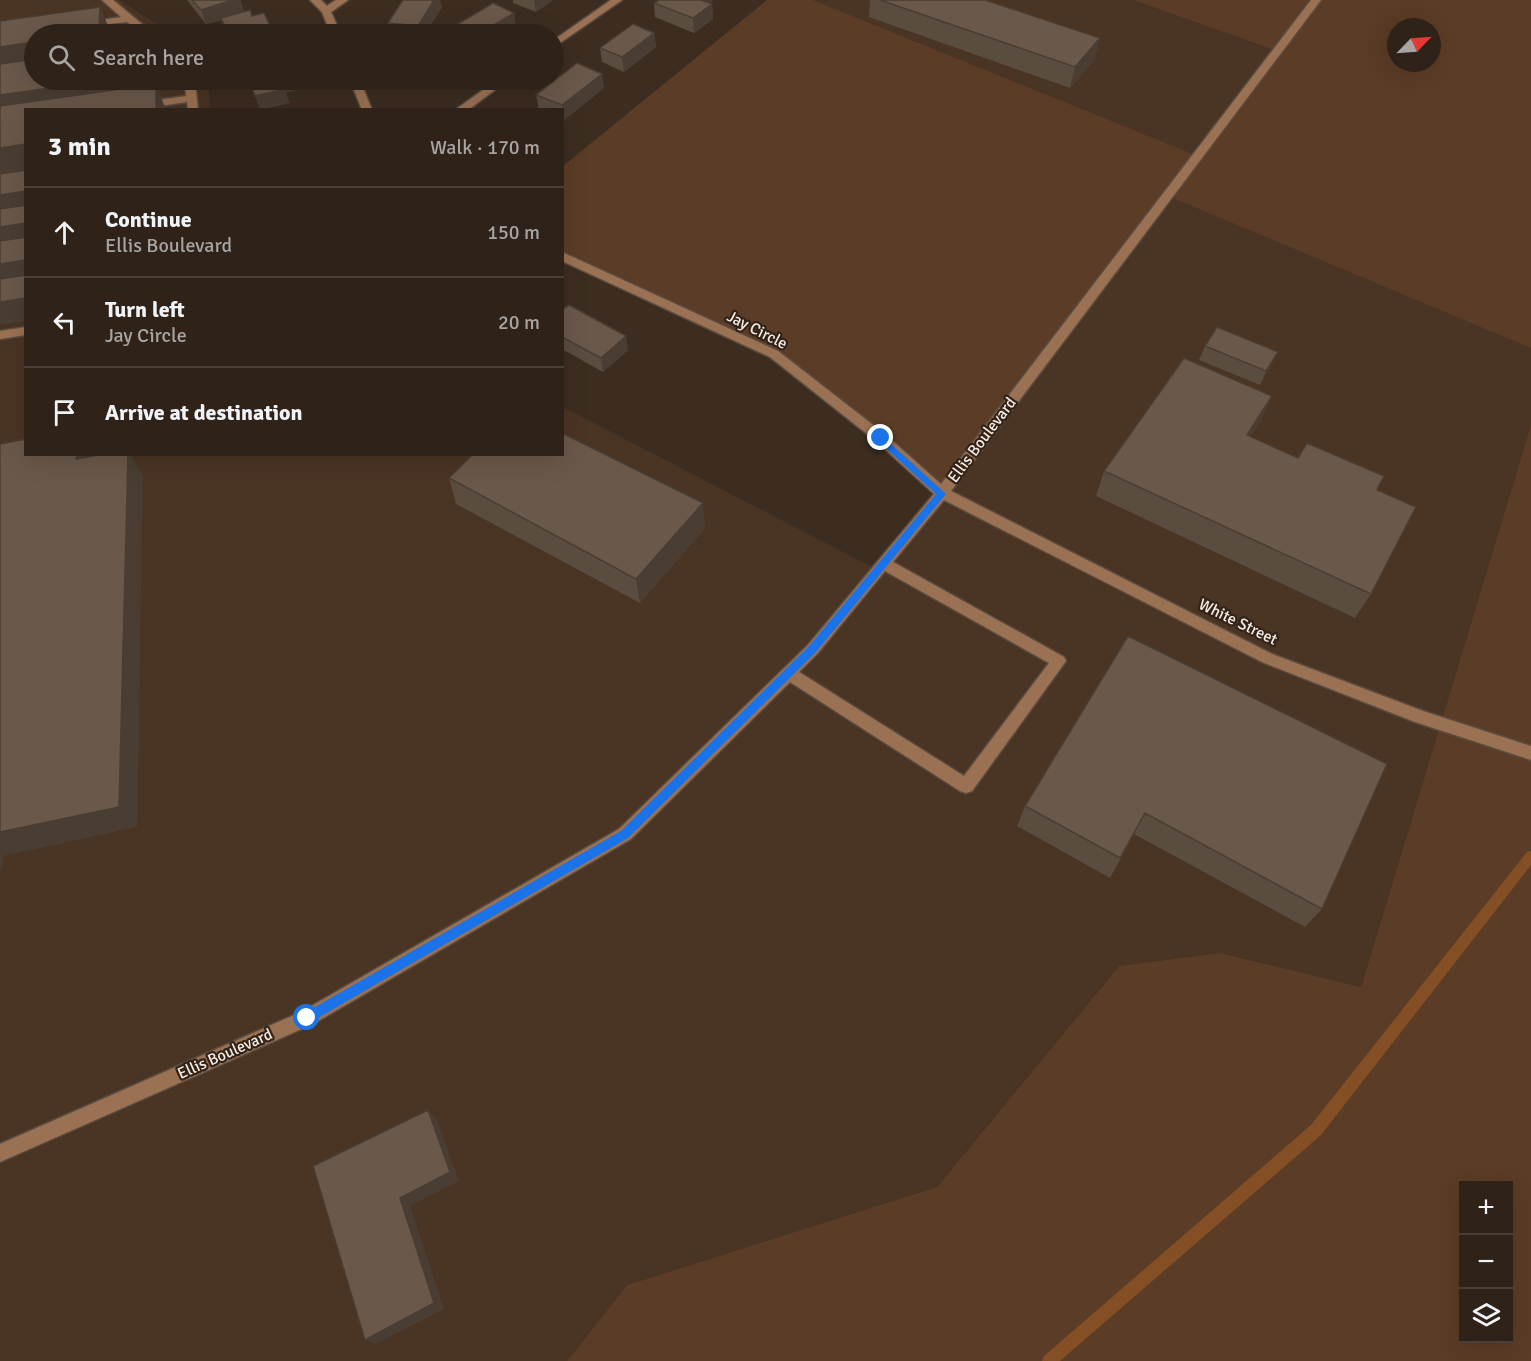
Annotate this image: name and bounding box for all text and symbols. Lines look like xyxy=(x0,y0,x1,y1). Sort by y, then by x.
north arrow xyxy=(1387,18,1441,72)
search box xyxy=(24,24,564,90)
icon: search xyxy=(45,41,78,74)
text: Search here xyxy=(93,44,204,71)
text: 3 min xyxy=(48,131,111,163)
text: Walk · 170 m xyxy=(430,135,540,160)
text: Continue xyxy=(105,206,192,233)
icon: ahead xyxy=(48,216,81,249)
text: 150 m xyxy=(487,220,540,245)
text: Ellis Boulevard xyxy=(105,233,232,258)
text: Turn left xyxy=(105,296,185,323)
icon: left xyxy=(48,306,81,339)
street label: Jay Circle xyxy=(723,306,791,354)
text: 20 m xyxy=(498,310,540,335)
text: Jay Circle xyxy=(105,323,187,348)
street label: Ellis Boulevard xyxy=(943,393,1021,487)
icon: arrive xyxy=(48,396,81,429)
text: Arrive at destination xyxy=(105,399,302,426)
route end xyxy=(867,424,893,450)
street label: White Street xyxy=(1195,594,1281,650)
route start xyxy=(293,1004,319,1030)
street label: Ellis Boulevard xyxy=(174,1024,276,1084)
map controls xyxy=(1459,1181,1513,1343)
button: + xyxy=(1459,1181,1513,1235)
button: − xyxy=(1459,1235,1513,1289)
button: layers xyxy=(1459,1289,1513,1343)

